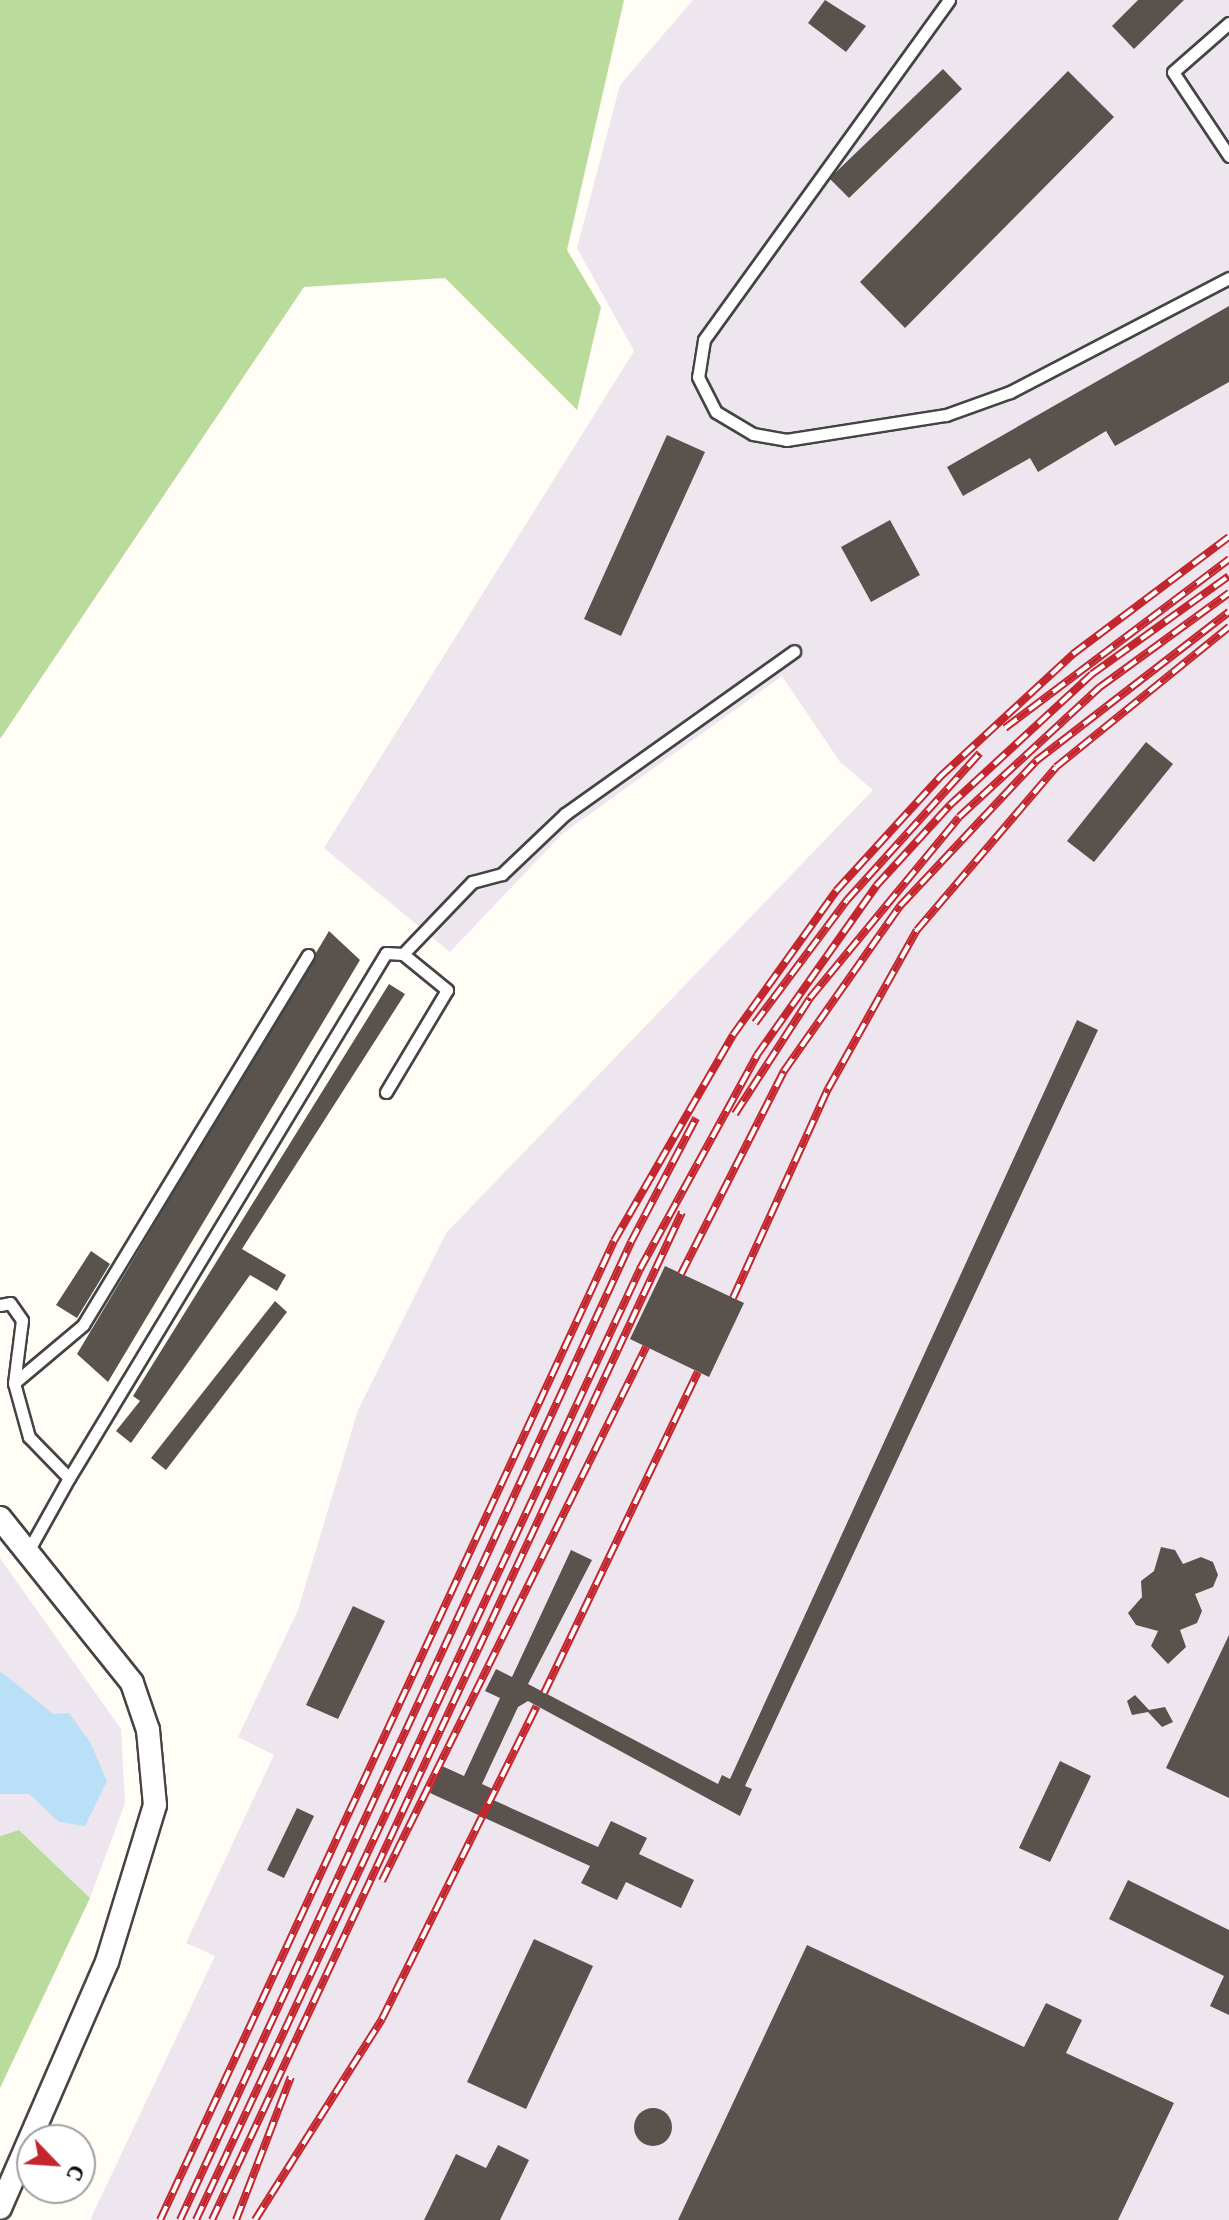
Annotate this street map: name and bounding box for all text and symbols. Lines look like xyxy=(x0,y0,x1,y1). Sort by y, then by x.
north arrow xyxy=(16,2124,96,2204)
text: С xyxy=(60,2161,93,2186)

